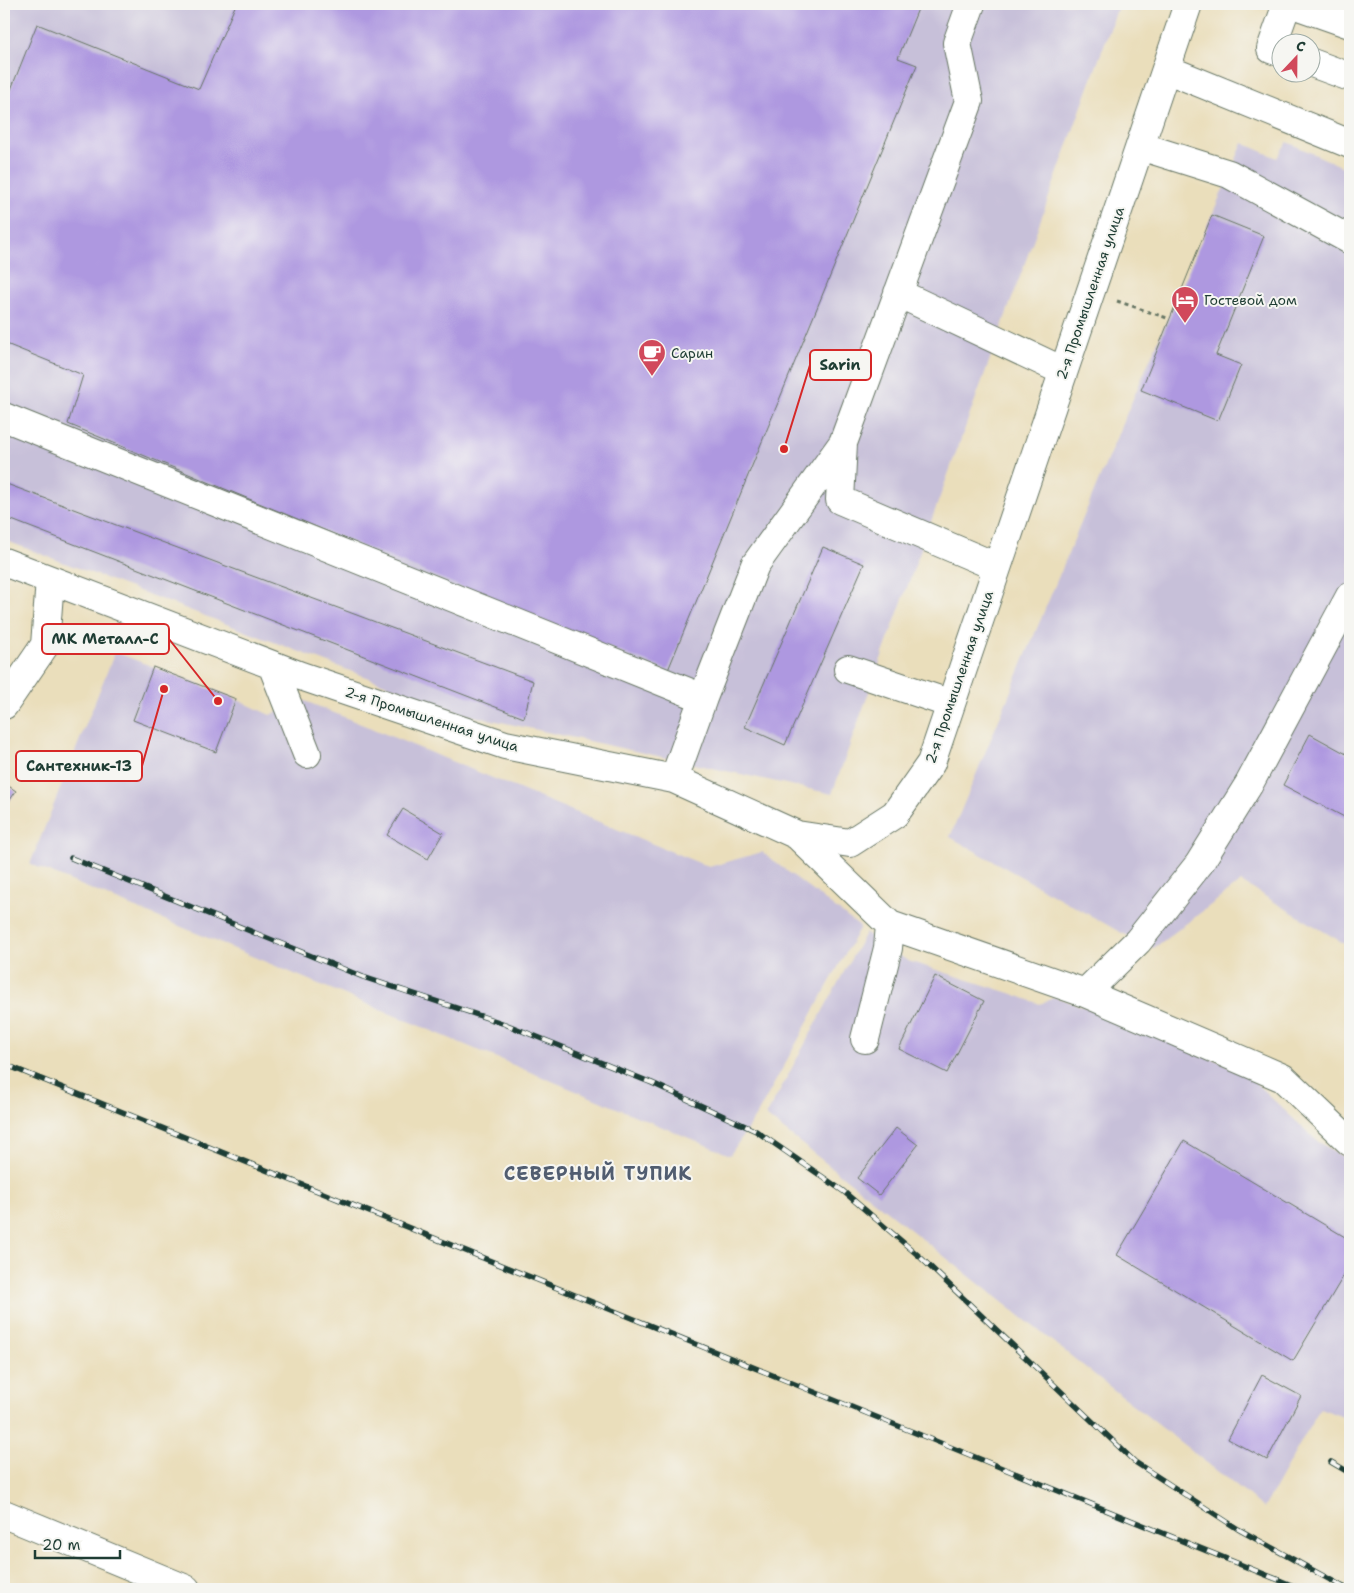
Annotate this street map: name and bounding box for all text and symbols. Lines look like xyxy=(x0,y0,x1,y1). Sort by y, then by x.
north arrow xyxy=(1272,32,1322,82)
text: С xyxy=(1294,36,1308,56)
street label: 2-я Промышленная улица xyxy=(1052,204,1128,382)
hotel icon: Гостевой дом xyxy=(1170,285,1200,324)
place label: Гостевой дом xyxy=(1204,291,1297,309)
cafe icon: Сарин xyxy=(637,338,667,377)
place label: Сарин xyxy=(671,344,713,362)
callout: Sarin xyxy=(810,350,871,380)
text: Sarin xyxy=(820,355,860,375)
street label: 2-я Промышленная улица xyxy=(921,588,997,766)
callout: МК Металл-С xyxy=(42,624,169,654)
text: МК Металл-С xyxy=(51,629,159,649)
street label: 2-я Промышленная улица xyxy=(343,682,521,756)
callout: Сантехник-13 xyxy=(16,751,142,781)
text: Сантехник-13 xyxy=(26,756,132,776)
district label: СЕВЕРНЫЙ ТУПИК xyxy=(504,1161,692,1186)
scale bar xyxy=(35,1528,120,1560)
text: 20 m xyxy=(42,1535,81,1555)

